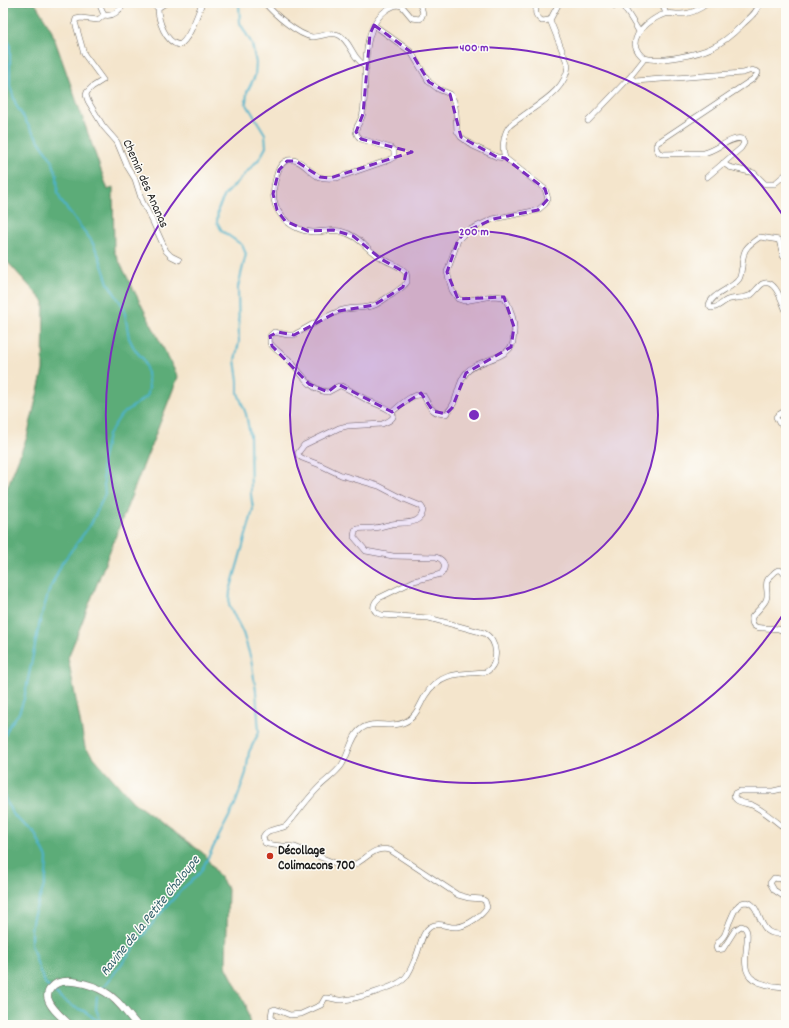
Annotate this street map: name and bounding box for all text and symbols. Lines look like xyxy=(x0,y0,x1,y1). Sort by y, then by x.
text: 400 m xyxy=(459,40,489,57)
street label: Chemin des Ananas xyxy=(117,137,173,231)
text: 200 m xyxy=(459,224,489,241)
centre of rings xyxy=(467,408,481,422)
place label: Décollage Colimacons 700 xyxy=(278,842,355,876)
water label: Ravine de la Petite Chaloupe xyxy=(96,851,206,981)
marker: Décollage Colimacons 700 xyxy=(265,851,275,861)

